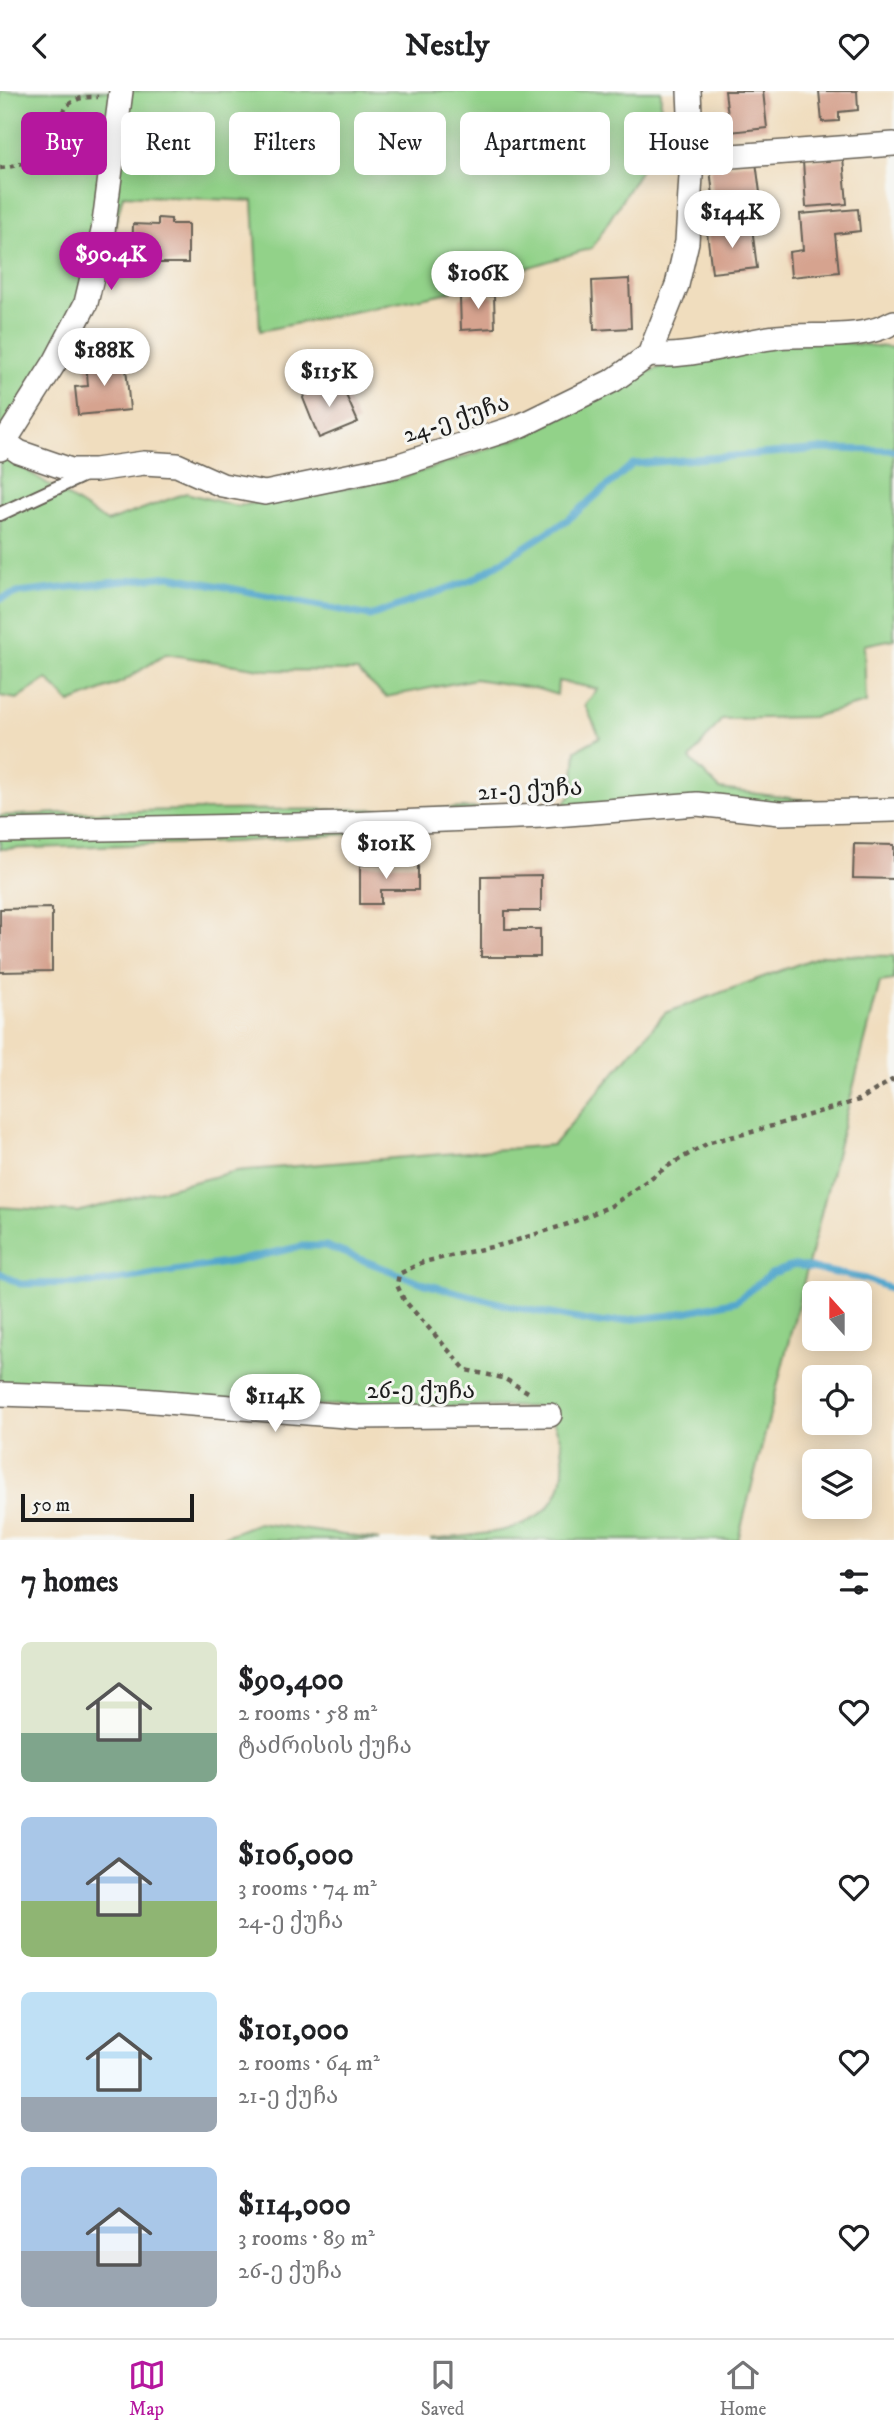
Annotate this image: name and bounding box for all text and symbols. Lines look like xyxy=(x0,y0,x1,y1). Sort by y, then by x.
text: Nestly xyxy=(405,26,489,66)
icon: back xyxy=(21,27,59,65)
icon: heart xyxy=(835,27,873,65)
chip: Buy xyxy=(21,112,107,175)
chip: Rent xyxy=(121,112,215,175)
chip: Filters xyxy=(229,112,340,175)
chip: New xyxy=(354,112,446,175)
chip: Apartment xyxy=(460,112,610,175)
chip: House xyxy=(624,112,733,175)
pin: $144K xyxy=(683,191,781,250)
text: $144K xyxy=(700,198,764,227)
pin: $90.4K xyxy=(54,233,168,292)
text: $90.4K xyxy=(75,240,147,269)
pin: $106K xyxy=(429,251,527,311)
text: $106K xyxy=(447,259,509,288)
pin: $188K xyxy=(55,329,153,388)
text: $188K xyxy=(74,336,134,365)
pin: $115K xyxy=(280,349,378,409)
text: $115K xyxy=(301,357,357,386)
street label: 24-ე ქუჩა xyxy=(399,388,513,450)
street label: 21-ე ქუჩა xyxy=(477,772,583,808)
pin: $101K xyxy=(337,821,435,881)
text: $101K xyxy=(357,829,415,858)
north arrow xyxy=(802,1281,872,1351)
map controls xyxy=(802,1281,872,1519)
button: locate xyxy=(802,1365,872,1435)
pin: $114K xyxy=(226,1375,324,1434)
street label: 26-ე ქუჩა xyxy=(367,1376,475,1406)
text: $114K xyxy=(246,1382,304,1411)
button: layers xyxy=(802,1449,872,1519)
scale bar xyxy=(21,1491,194,1523)
text: 50 m xyxy=(32,1494,70,1517)
icon: filters xyxy=(835,1563,873,1601)
text: 7 homes xyxy=(21,1564,118,1601)
text: $90,400 xyxy=(238,1662,344,1699)
icon: home xyxy=(77,1670,161,1754)
icon: heart xyxy=(835,1693,873,1731)
text: 2 rooms · 58 m² xyxy=(238,1699,377,1728)
text: ტაძრისის ქუჩა xyxy=(238,1732,412,1761)
text: $106,000 xyxy=(238,1837,354,1874)
icon: home xyxy=(77,1845,161,1929)
icon: heart xyxy=(835,1868,873,1906)
text: 3 rooms · 74 m² xyxy=(238,1874,377,1903)
text: 24-ე ქუჩა xyxy=(238,1907,343,1936)
text: $101,000 xyxy=(238,2012,349,2049)
icon: home xyxy=(77,2020,161,2104)
icon: heart xyxy=(835,2043,873,2081)
text: 2 rooms · 64 m² xyxy=(238,2049,380,2078)
text: 21-ე ქუჩა xyxy=(238,2082,338,2111)
text: $114,000 xyxy=(238,2187,351,2224)
icon: home xyxy=(77,2195,161,2279)
icon: heart xyxy=(835,2218,873,2256)
text: 3 rooms · 89 m² xyxy=(238,2224,375,2253)
text: 26-ე ქუჩა xyxy=(238,2257,342,2286)
tab: Map xyxy=(128,2356,166,2421)
tab: Saved xyxy=(421,2356,464,2421)
tab: Home xyxy=(719,2356,766,2421)

